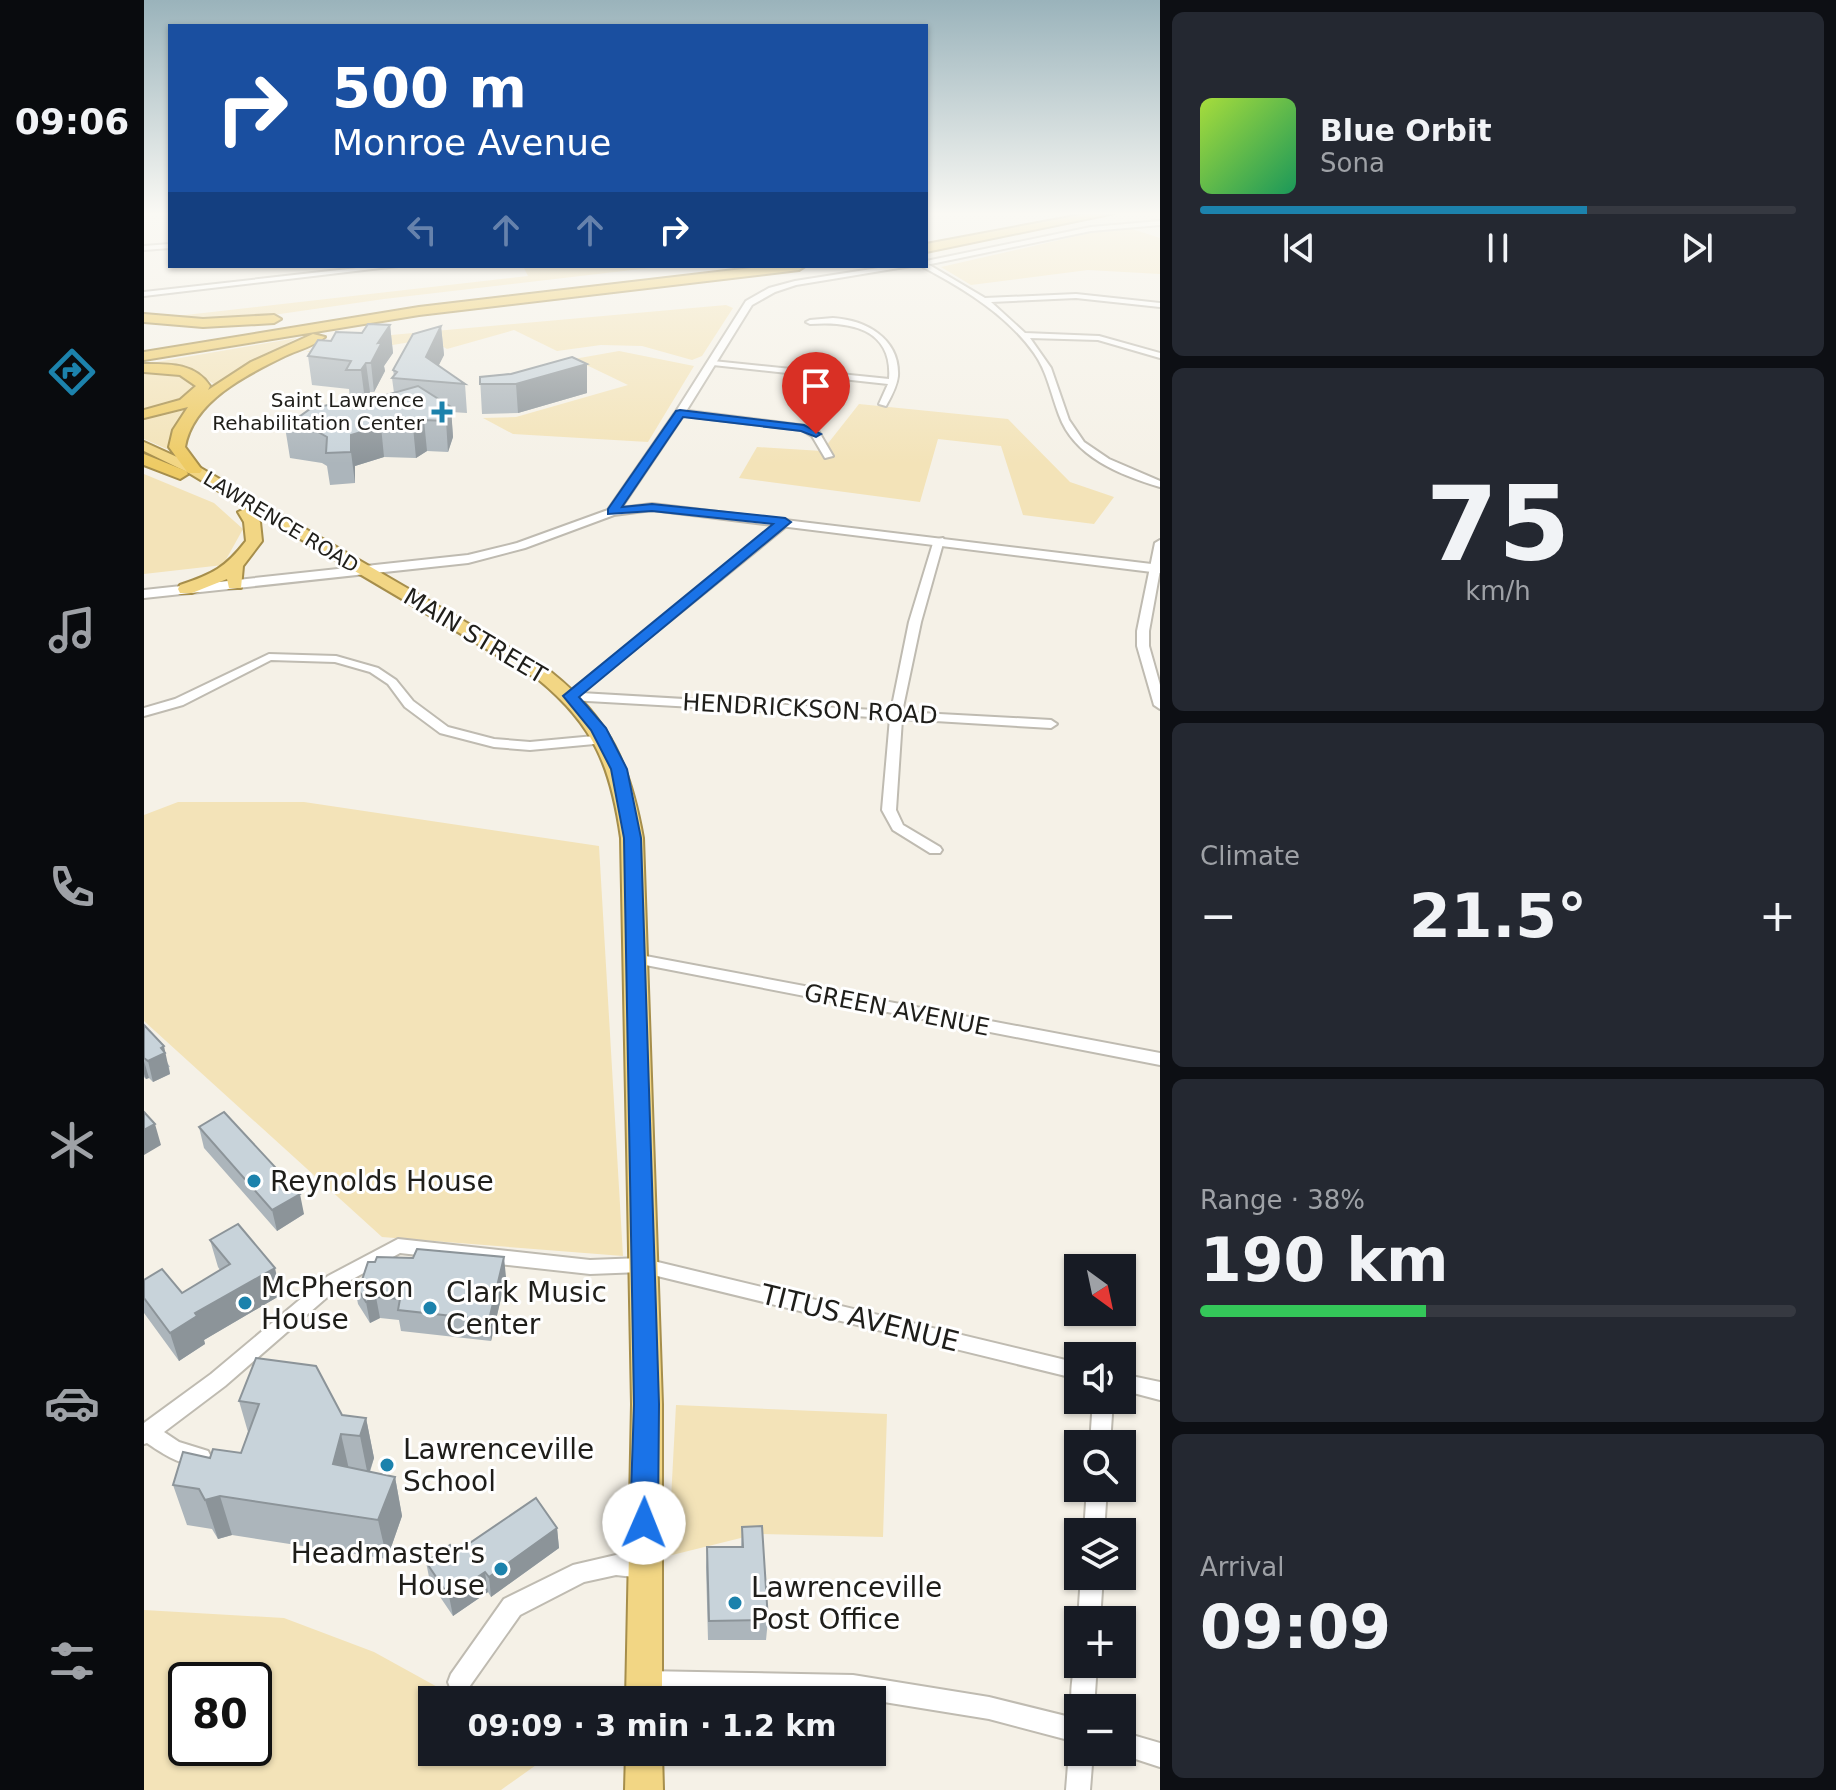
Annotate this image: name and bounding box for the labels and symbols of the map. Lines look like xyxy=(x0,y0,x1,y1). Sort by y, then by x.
pin xyxy=(782,352,850,434)
place label: Saint Lawrence Rehabilitation Center xyxy=(212,388,425,435)
marker: Saint Lawrence Rehabilitation Center xyxy=(431,401,453,423)
street label: LAWRENCE ROAD xyxy=(199,466,363,578)
street label: MAIN STREET xyxy=(399,582,552,690)
street label: HENDRICKSON ROAD xyxy=(682,688,938,730)
street label: GREEN AVENUE xyxy=(802,978,992,1042)
place label: Reynolds House xyxy=(270,1165,494,1198)
marker: Reynolds House xyxy=(245,1172,263,1190)
north arrow xyxy=(1064,1254,1136,1326)
place label: McPherson House xyxy=(261,1271,413,1336)
place label: Clark Music Center xyxy=(446,1276,607,1341)
street label: TITUS AVENUE xyxy=(757,1277,962,1359)
marker: McPherson House xyxy=(236,1294,254,1312)
marker: Clark Music Center xyxy=(421,1299,439,1317)
place label: Lawrenceville School xyxy=(403,1433,594,1498)
marker: Lawrenceville School xyxy=(378,1456,396,1474)
position arrow xyxy=(602,1481,686,1565)
place label: Headmaster's House xyxy=(291,1537,485,1602)
marker: Headmaster's House xyxy=(492,1560,510,1578)
place label: Lawrenceville Post Office xyxy=(751,1571,942,1636)
marker: Lawrenceville Post Office xyxy=(726,1594,744,1612)
speed limit sign: 80 xyxy=(168,1662,272,1766)

